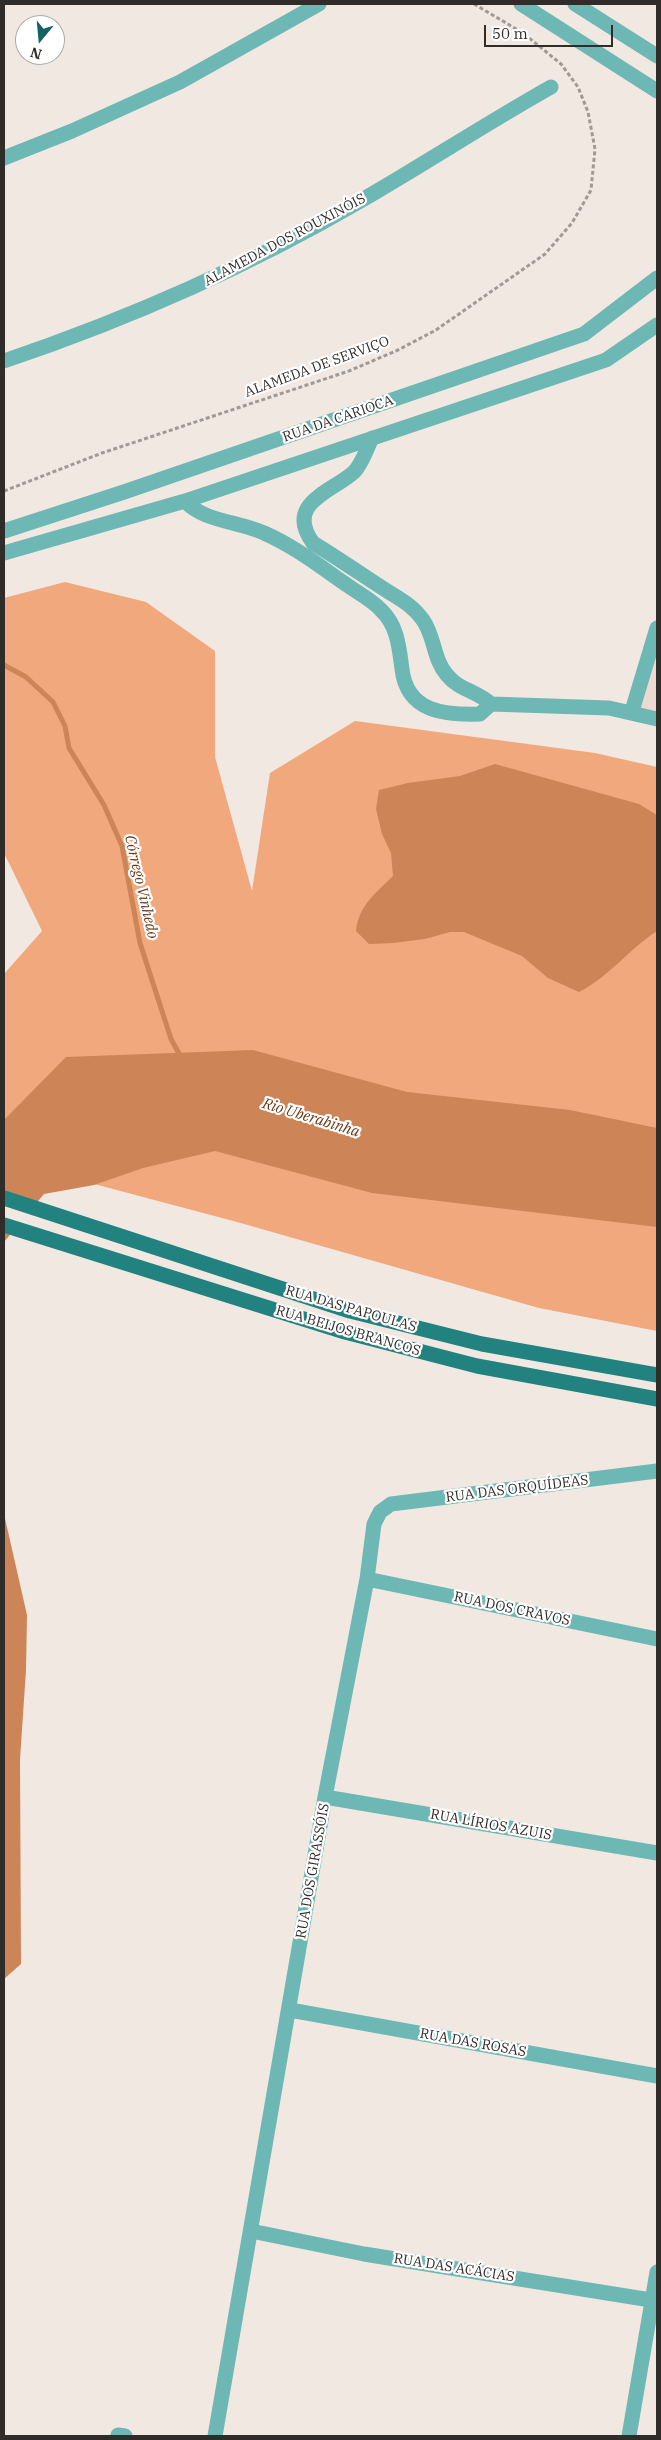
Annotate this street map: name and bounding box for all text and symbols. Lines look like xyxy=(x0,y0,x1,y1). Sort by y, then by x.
north arrow xyxy=(15,15,65,65)
scale bar xyxy=(486,15,615,47)
text: 50 m xyxy=(492,24,528,43)
text: N xyxy=(28,43,44,64)
street label: ALAMEDA DOS ROUXINÓIS xyxy=(201,190,369,290)
street label: ALAMEDA DE SERVIÇO xyxy=(242,333,392,401)
street label: RUA DA CARIOCA xyxy=(281,392,395,446)
water label: Córrego Vinhedo xyxy=(120,833,162,941)
water label: Rio Uberabinha xyxy=(260,1095,362,1141)
street label: RUA DAS PAPOULAS xyxy=(283,1282,419,1336)
street label: RUA BEIJOS BRANCOS xyxy=(274,1302,422,1360)
street label: RUA DAS ORQUÍDEAS xyxy=(445,1472,589,1506)
street label: RUA DOS CRAVOS xyxy=(452,1588,572,1630)
street label: RUA DOS GIRASSÓIS xyxy=(293,1802,333,1940)
street label: RUA LÍRIOS AZUIS xyxy=(429,1806,553,1844)
street label: RUA DAS ROSAS xyxy=(418,2025,528,2061)
street label: RUA DAS ACÁCIAS xyxy=(393,2250,515,2286)

